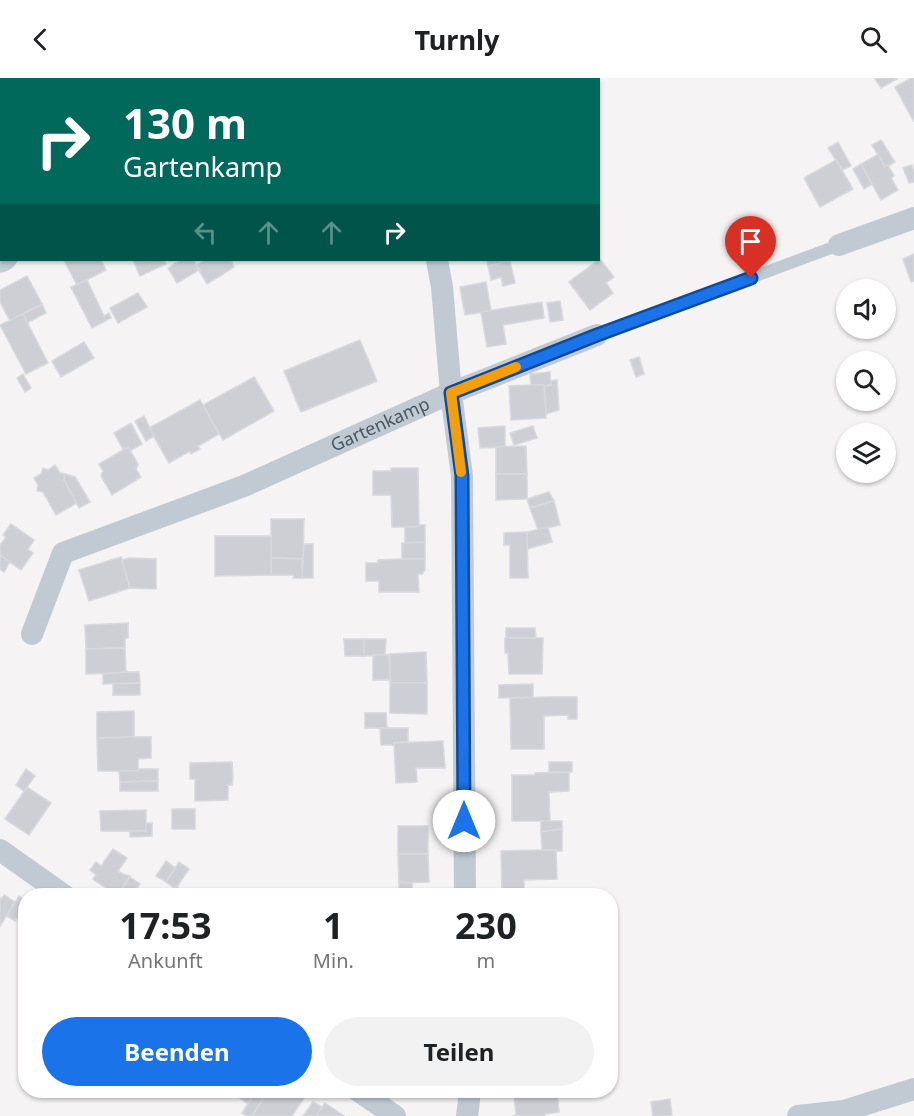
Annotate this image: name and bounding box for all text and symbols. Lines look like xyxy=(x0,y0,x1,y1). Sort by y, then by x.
text: Turnly xyxy=(415,21,499,58)
icon: back xyxy=(24,23,57,56)
icon: search xyxy=(857,23,890,56)
text: 130 m xyxy=(123,94,247,151)
icon: right xyxy=(24,102,102,180)
text: Gartenkamp xyxy=(123,148,282,185)
icon: left xyxy=(189,216,222,249)
icon: ahead xyxy=(252,216,285,249)
icon: ahead xyxy=(315,216,348,249)
icon: right xyxy=(378,216,411,249)
pin xyxy=(725,216,776,278)
icon: arrive xyxy=(734,225,767,258)
map controls xyxy=(836,279,896,483)
button: sound xyxy=(836,279,896,339)
button: search xyxy=(836,351,896,411)
street label: Gartenkamp xyxy=(326,391,433,457)
button: layers xyxy=(836,423,896,483)
position arrow xyxy=(432,789,496,853)
text: 17:53 xyxy=(119,901,212,950)
text: 1 xyxy=(323,901,344,950)
text: 230 xyxy=(455,901,517,950)
text: Ankunft xyxy=(128,947,203,974)
text: Min. xyxy=(313,947,354,974)
text: m xyxy=(477,947,495,974)
button: Beenden xyxy=(42,1017,312,1086)
button: Teilen xyxy=(324,1017,594,1086)

